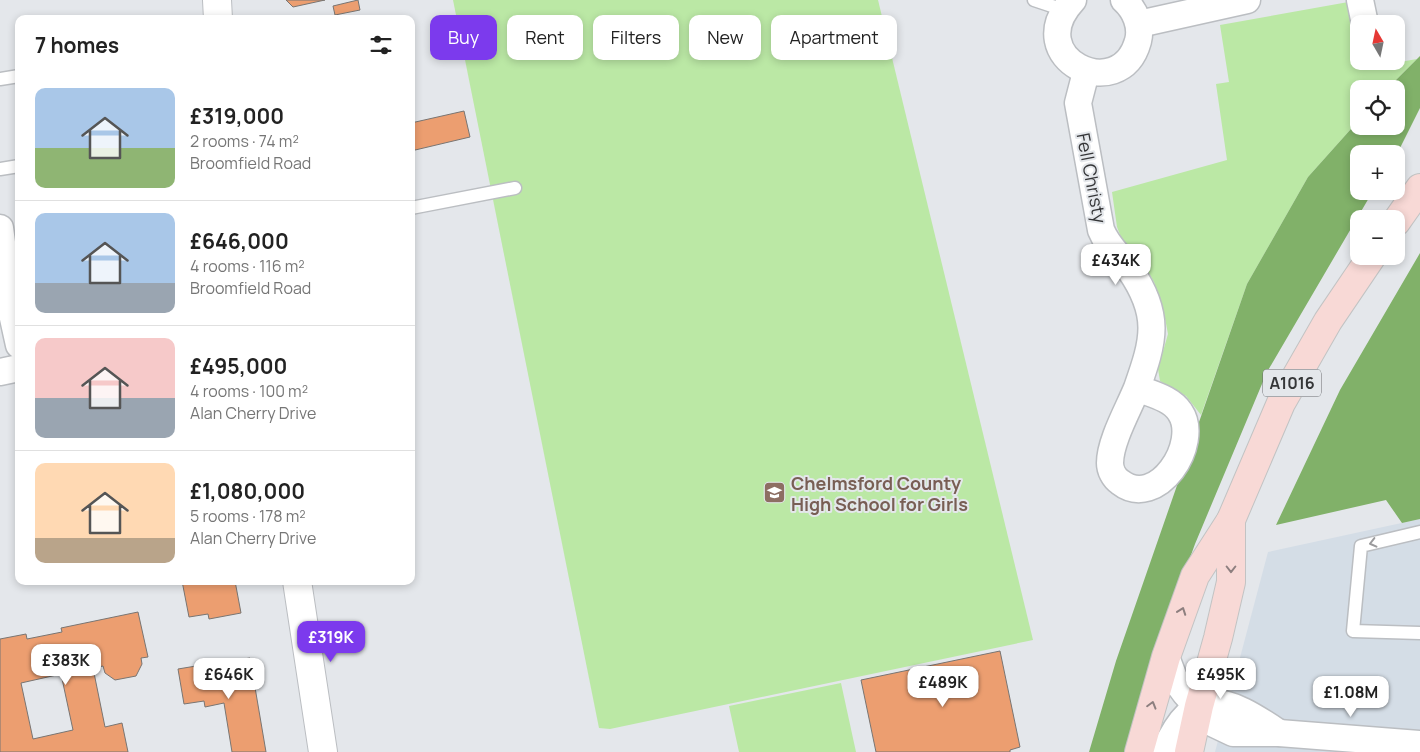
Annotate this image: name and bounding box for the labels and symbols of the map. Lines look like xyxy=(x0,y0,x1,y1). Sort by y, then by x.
north arrow xyxy=(1350,15,1405,70)
street label: Fell Christy xyxy=(1071,131,1113,226)
pin: £434K xyxy=(1081,244,1151,286)
road number: A1016 xyxy=(1263,369,1321,396)
place label: Chelmsford County High School for Girls xyxy=(791,471,968,516)
school or university icon: Chelmsford County High School for Girls xyxy=(763,481,787,505)
one-way arrow xyxy=(1368,537,1377,548)
one-way arrow xyxy=(1226,566,1236,573)
one-way arrow xyxy=(1176,608,1186,616)
pin: £319K xyxy=(296,620,366,663)
pin: £383K xyxy=(31,644,101,686)
pin: £646K xyxy=(194,658,264,700)
pin: £495K xyxy=(1186,658,1256,700)
pin: £489K xyxy=(908,666,978,708)
pin: £1.08M xyxy=(1310,676,1392,718)
one-way arrow xyxy=(1146,700,1157,709)

